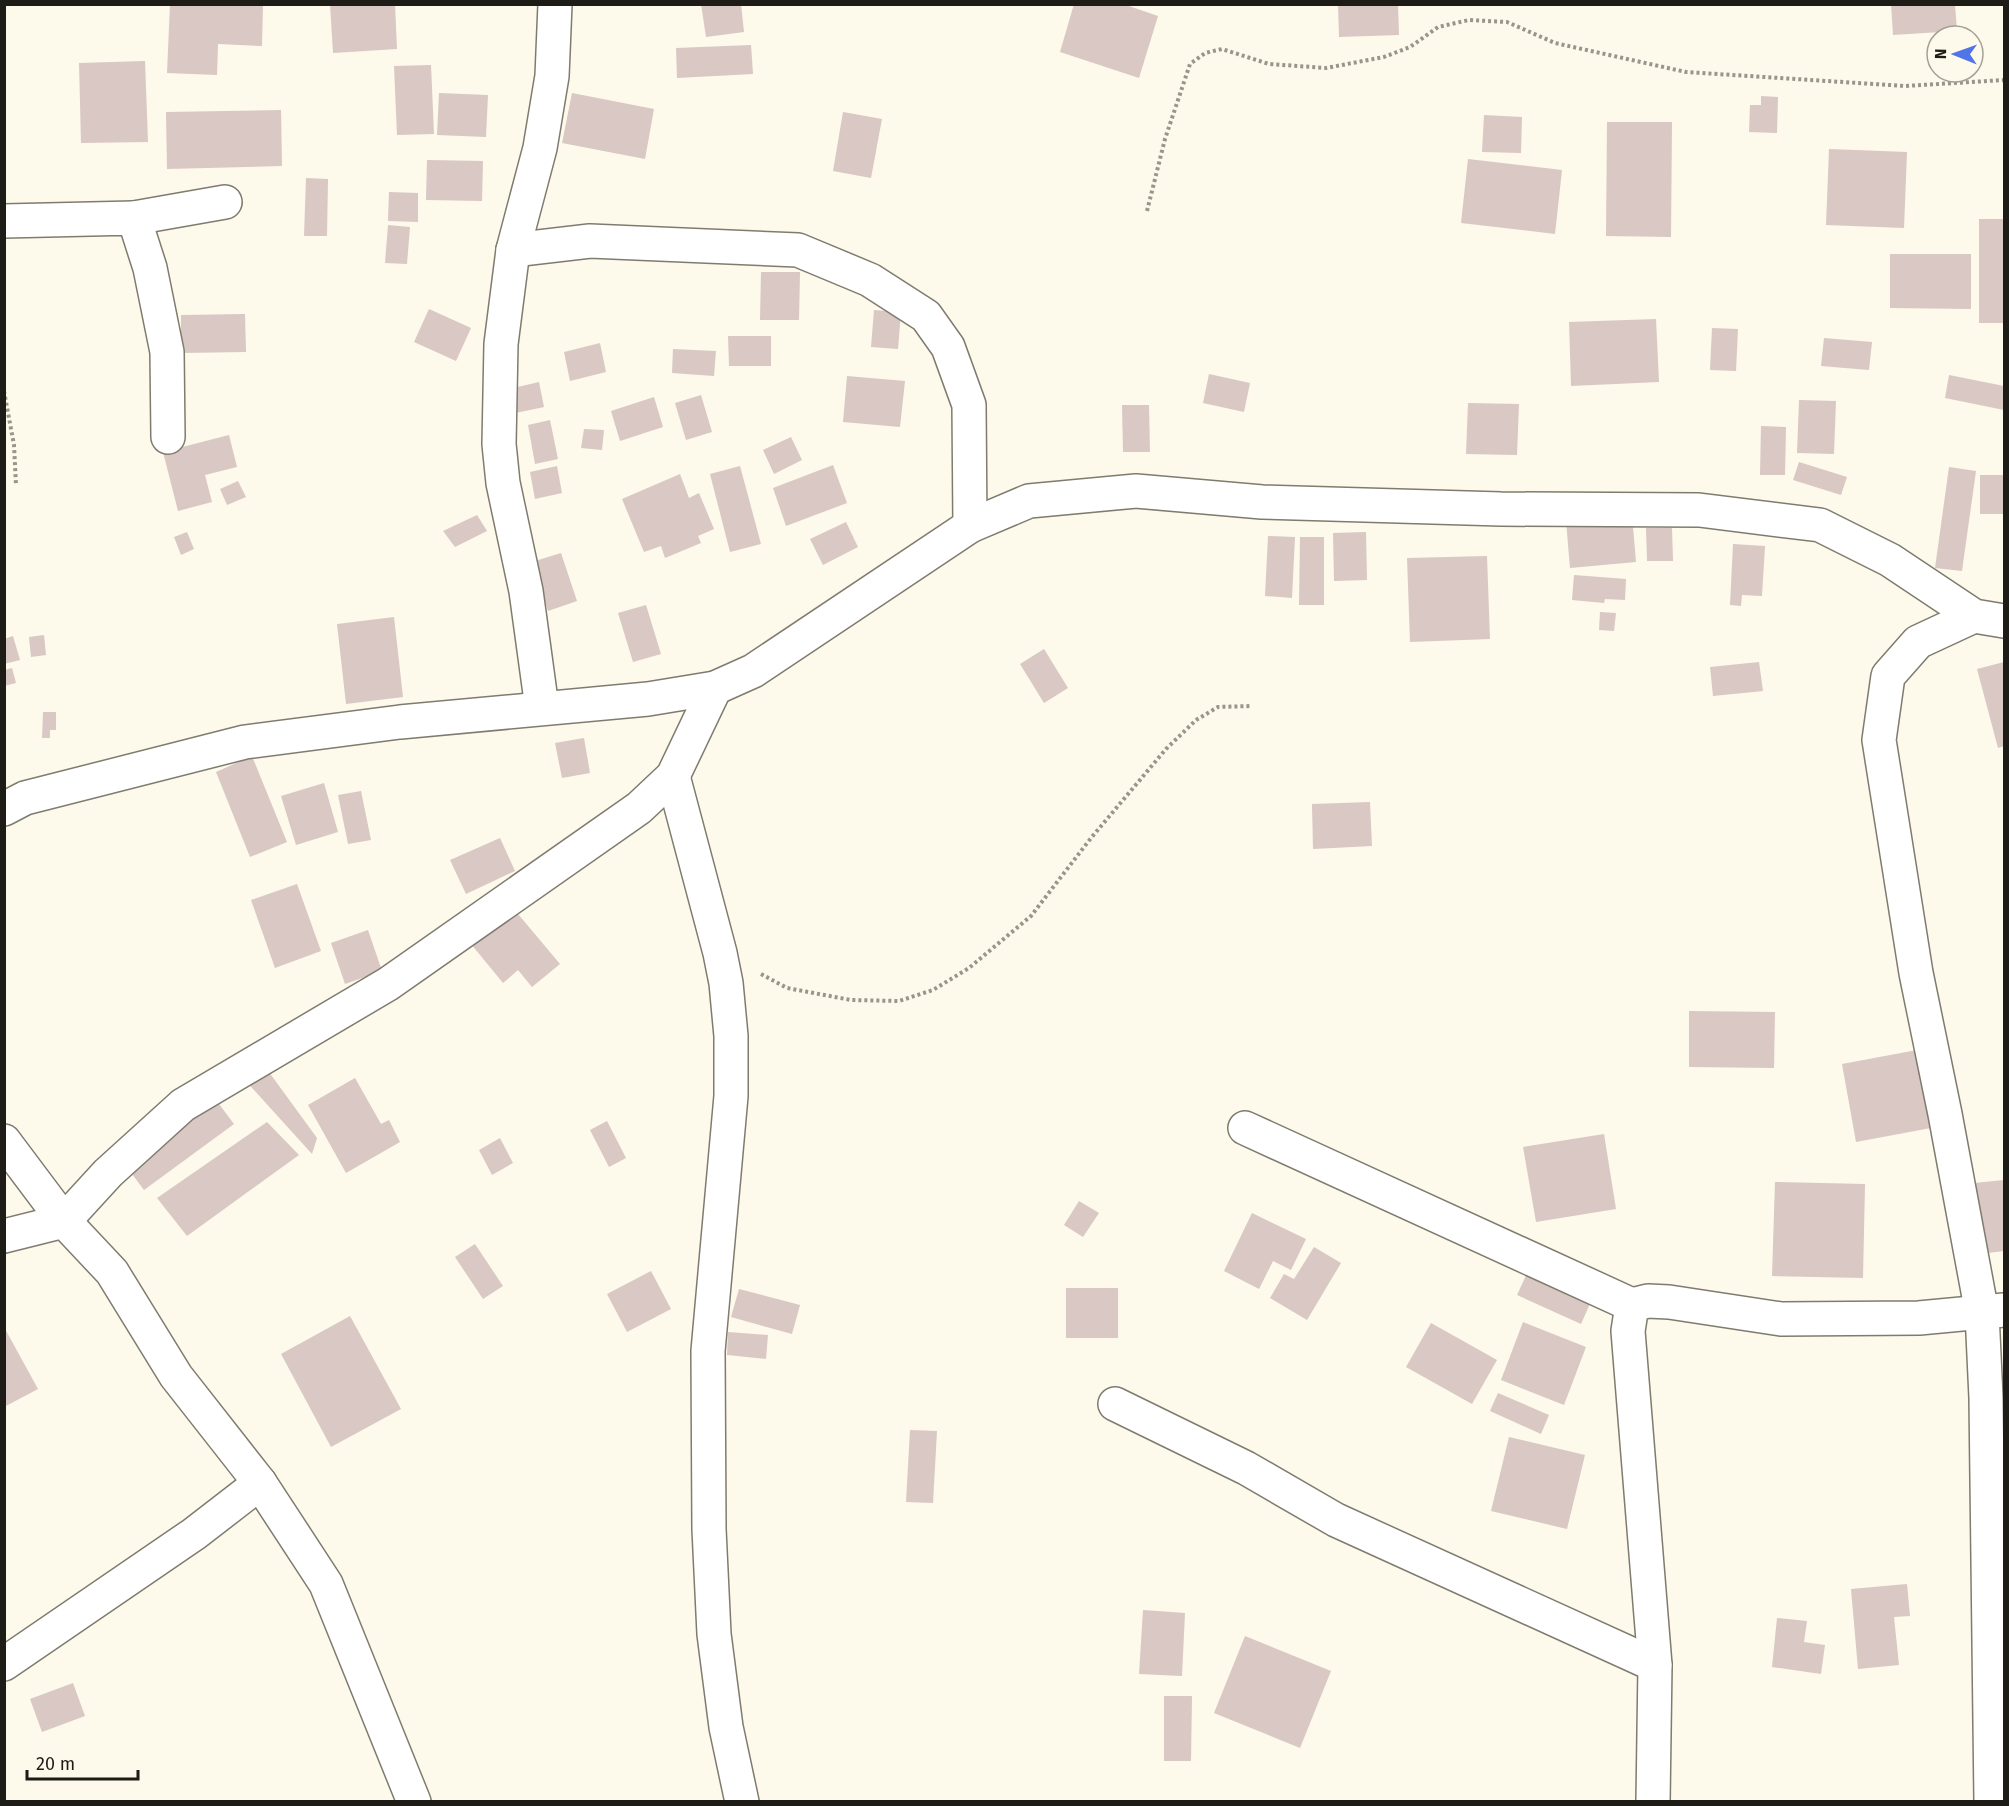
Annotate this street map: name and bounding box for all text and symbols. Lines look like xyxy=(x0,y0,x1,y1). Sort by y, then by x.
north arrow xyxy=(1925,24,1985,84)
text: N xyxy=(1931,48,1950,59)
scale bar xyxy=(27,1743,138,1781)
text: 20 m xyxy=(36,1753,75,1775)

